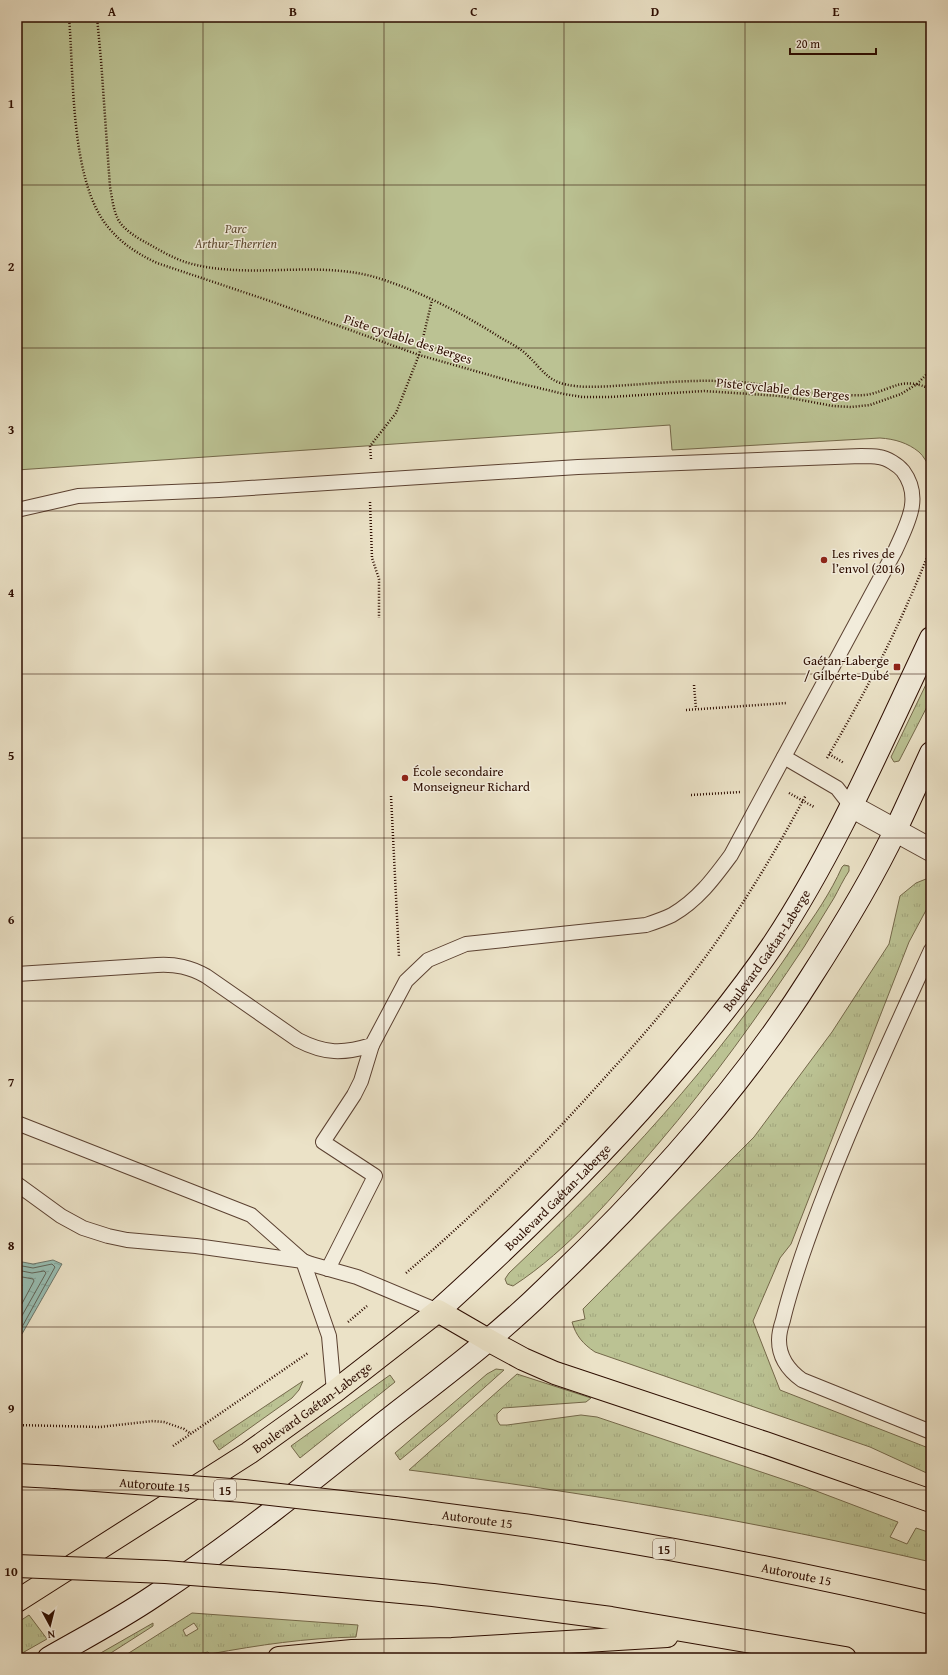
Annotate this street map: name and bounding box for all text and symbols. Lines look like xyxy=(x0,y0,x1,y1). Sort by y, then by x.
text: A xyxy=(108,2,117,21)
text: B xyxy=(289,2,297,21)
text: C xyxy=(470,2,478,21)
text: D xyxy=(651,2,659,21)
text: E xyxy=(833,2,840,21)
scale bar xyxy=(790,30,876,56)
text: 20 m xyxy=(796,35,820,52)
text: 1 xyxy=(8,94,14,113)
park label: Parc Arthur-Therrien xyxy=(194,219,277,253)
text: 2 xyxy=(8,257,15,276)
street label: Piste cyclable des Berges xyxy=(341,309,475,369)
street label: Piste cyclable des Berges xyxy=(715,373,851,405)
text: 3 xyxy=(8,420,14,439)
place label: Les rives de l’envol (2016) xyxy=(832,544,905,578)
marker: Les rives de l’envol (2016) xyxy=(819,555,829,565)
text: 4 xyxy=(8,583,15,602)
place label: Gaétan-Laberge / Gilberte-Dubé xyxy=(803,651,889,685)
marker: Gaétan-Laberge / Gilberte-Dubé xyxy=(892,662,902,672)
text: 5 xyxy=(8,746,15,765)
place label: École secondaire Monseigneur Richard xyxy=(413,762,530,796)
marker: École secondaire Monseigneur Richard xyxy=(400,773,410,783)
street label: Boulevard Gaétan-Laberge xyxy=(718,886,814,1015)
text: 6 xyxy=(8,910,15,929)
text: 7 xyxy=(8,1073,15,1092)
street label: Boulevard Gaétan-Laberge xyxy=(500,1139,615,1255)
text: 8 xyxy=(8,1236,15,1255)
street label: Boulevard Gaétan-Laberge xyxy=(248,1357,375,1457)
text: 9 xyxy=(8,1399,15,1418)
street label: Autoroute 15 xyxy=(119,1472,191,1496)
road number: 15 xyxy=(214,1480,236,1500)
street label: Autoroute 15 xyxy=(441,1505,514,1533)
road number: 15 xyxy=(653,1539,675,1559)
street label: Autoroute 15 xyxy=(760,1557,833,1590)
text: 10 xyxy=(4,1562,18,1581)
north arrow xyxy=(30,1605,70,1645)
text: N xyxy=(46,1627,56,1643)

